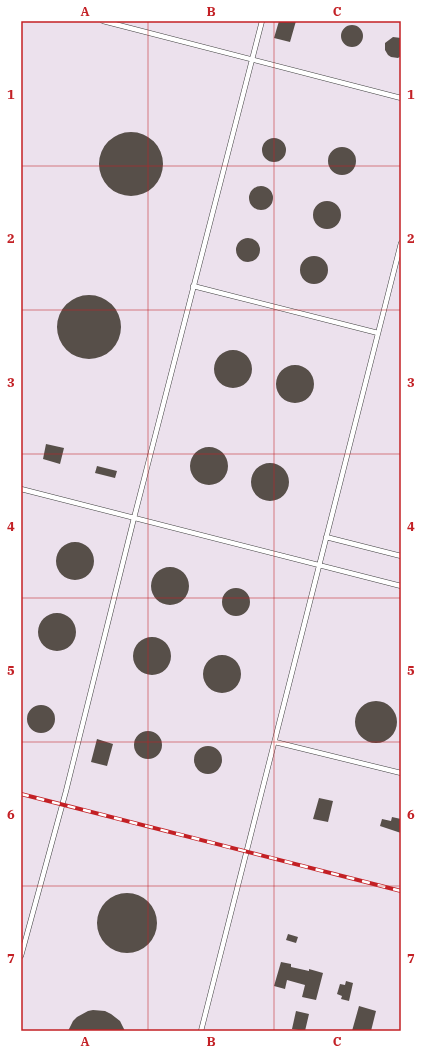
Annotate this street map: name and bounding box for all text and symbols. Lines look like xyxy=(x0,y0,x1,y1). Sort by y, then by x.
text: A xyxy=(80,3,90,20)
text: B xyxy=(206,3,216,20)
text: C xyxy=(333,3,342,20)
text: 1 xyxy=(7,86,15,103)
text: 1 xyxy=(407,86,415,103)
text: 2 xyxy=(7,230,15,247)
text: 2 xyxy=(407,230,415,247)
text: 3 xyxy=(7,374,15,391)
text: 3 xyxy=(407,374,415,391)
text: 4 xyxy=(7,518,15,535)
text: 4 xyxy=(407,518,415,535)
text: 5 xyxy=(7,662,15,679)
text: 5 xyxy=(407,662,415,679)
text: 6 xyxy=(7,806,15,823)
text: 6 xyxy=(407,806,415,823)
text: 7 xyxy=(7,950,15,967)
text: 7 xyxy=(407,950,415,967)
text: A xyxy=(80,1033,90,1050)
text: B xyxy=(206,1033,216,1050)
text: C xyxy=(333,1033,342,1050)

